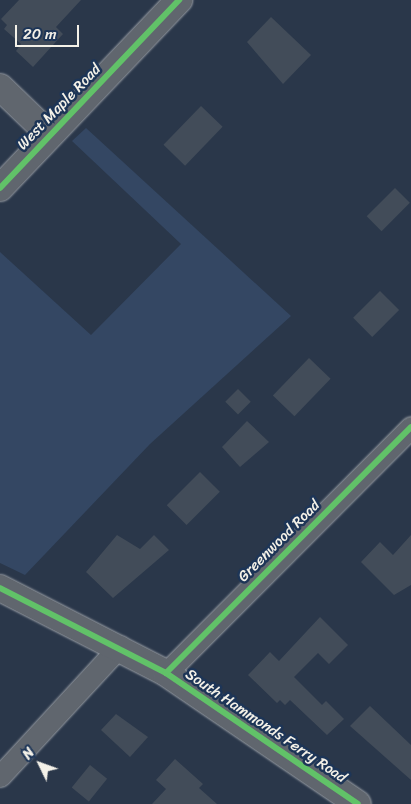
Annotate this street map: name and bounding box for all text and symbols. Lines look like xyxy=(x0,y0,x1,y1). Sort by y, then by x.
scale bar xyxy=(18,15,81,47)
text: 20 m xyxy=(23,21,57,47)
street label: West Maple Road xyxy=(13,60,105,154)
street label: Greenwood Road xyxy=(234,496,324,586)
street label: South Hammonds Ferry Road xyxy=(182,665,350,787)
north arrow xyxy=(15,739,65,789)
text: N xyxy=(16,742,41,766)

